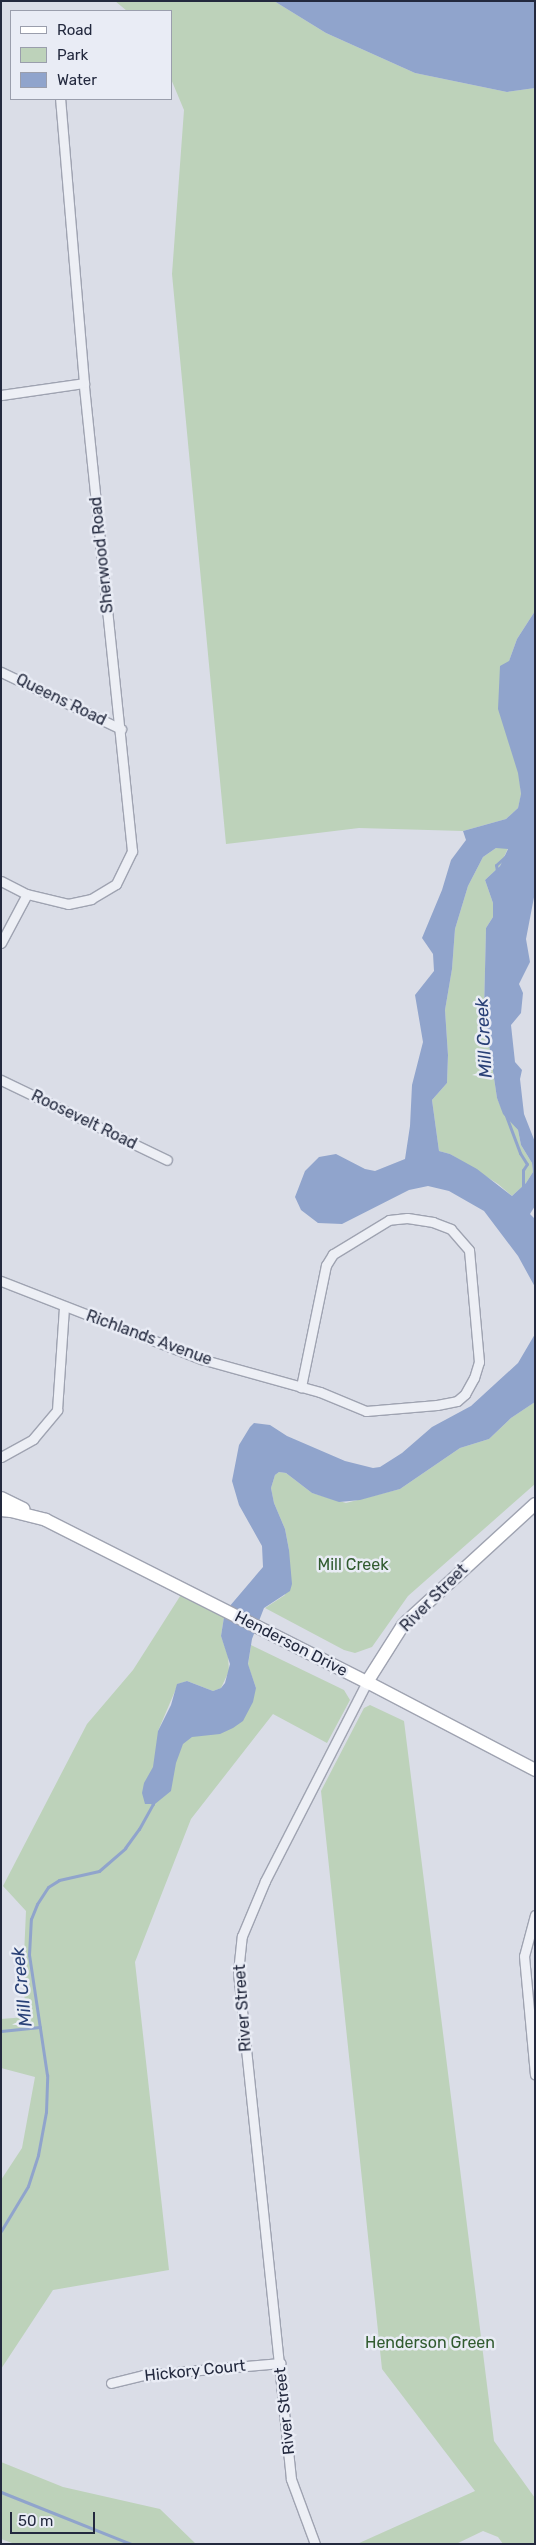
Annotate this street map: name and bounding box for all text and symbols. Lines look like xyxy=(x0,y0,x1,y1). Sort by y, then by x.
legend xyxy=(10,10,172,100)
text: Road xyxy=(57,21,93,39)
text: Park xyxy=(57,46,88,64)
text: Water xyxy=(57,71,97,89)
street label: Sherwood Road xyxy=(86,496,118,614)
street label: Queens Road xyxy=(13,670,109,730)
water label: Mill Creek xyxy=(471,997,497,1079)
street label: Roosevelt Road xyxy=(28,1086,140,1154)
street label: Richlands Avenue xyxy=(83,1306,215,1370)
park label: Mill Creek xyxy=(317,1555,389,1575)
street label: River Street xyxy=(396,1560,472,1636)
street label: Henderson Drive xyxy=(231,1607,351,1681)
water label: Mill Creek xyxy=(7,1946,37,2028)
street label: River Street xyxy=(230,1963,256,2053)
park label: Henderson Green xyxy=(365,2333,495,2353)
street label: Hickory Court xyxy=(143,2356,247,2386)
street label: River Street xyxy=(271,2366,299,2456)
scale bar xyxy=(12,2502,98,2534)
text: 50 m xyxy=(18,2512,53,2530)

